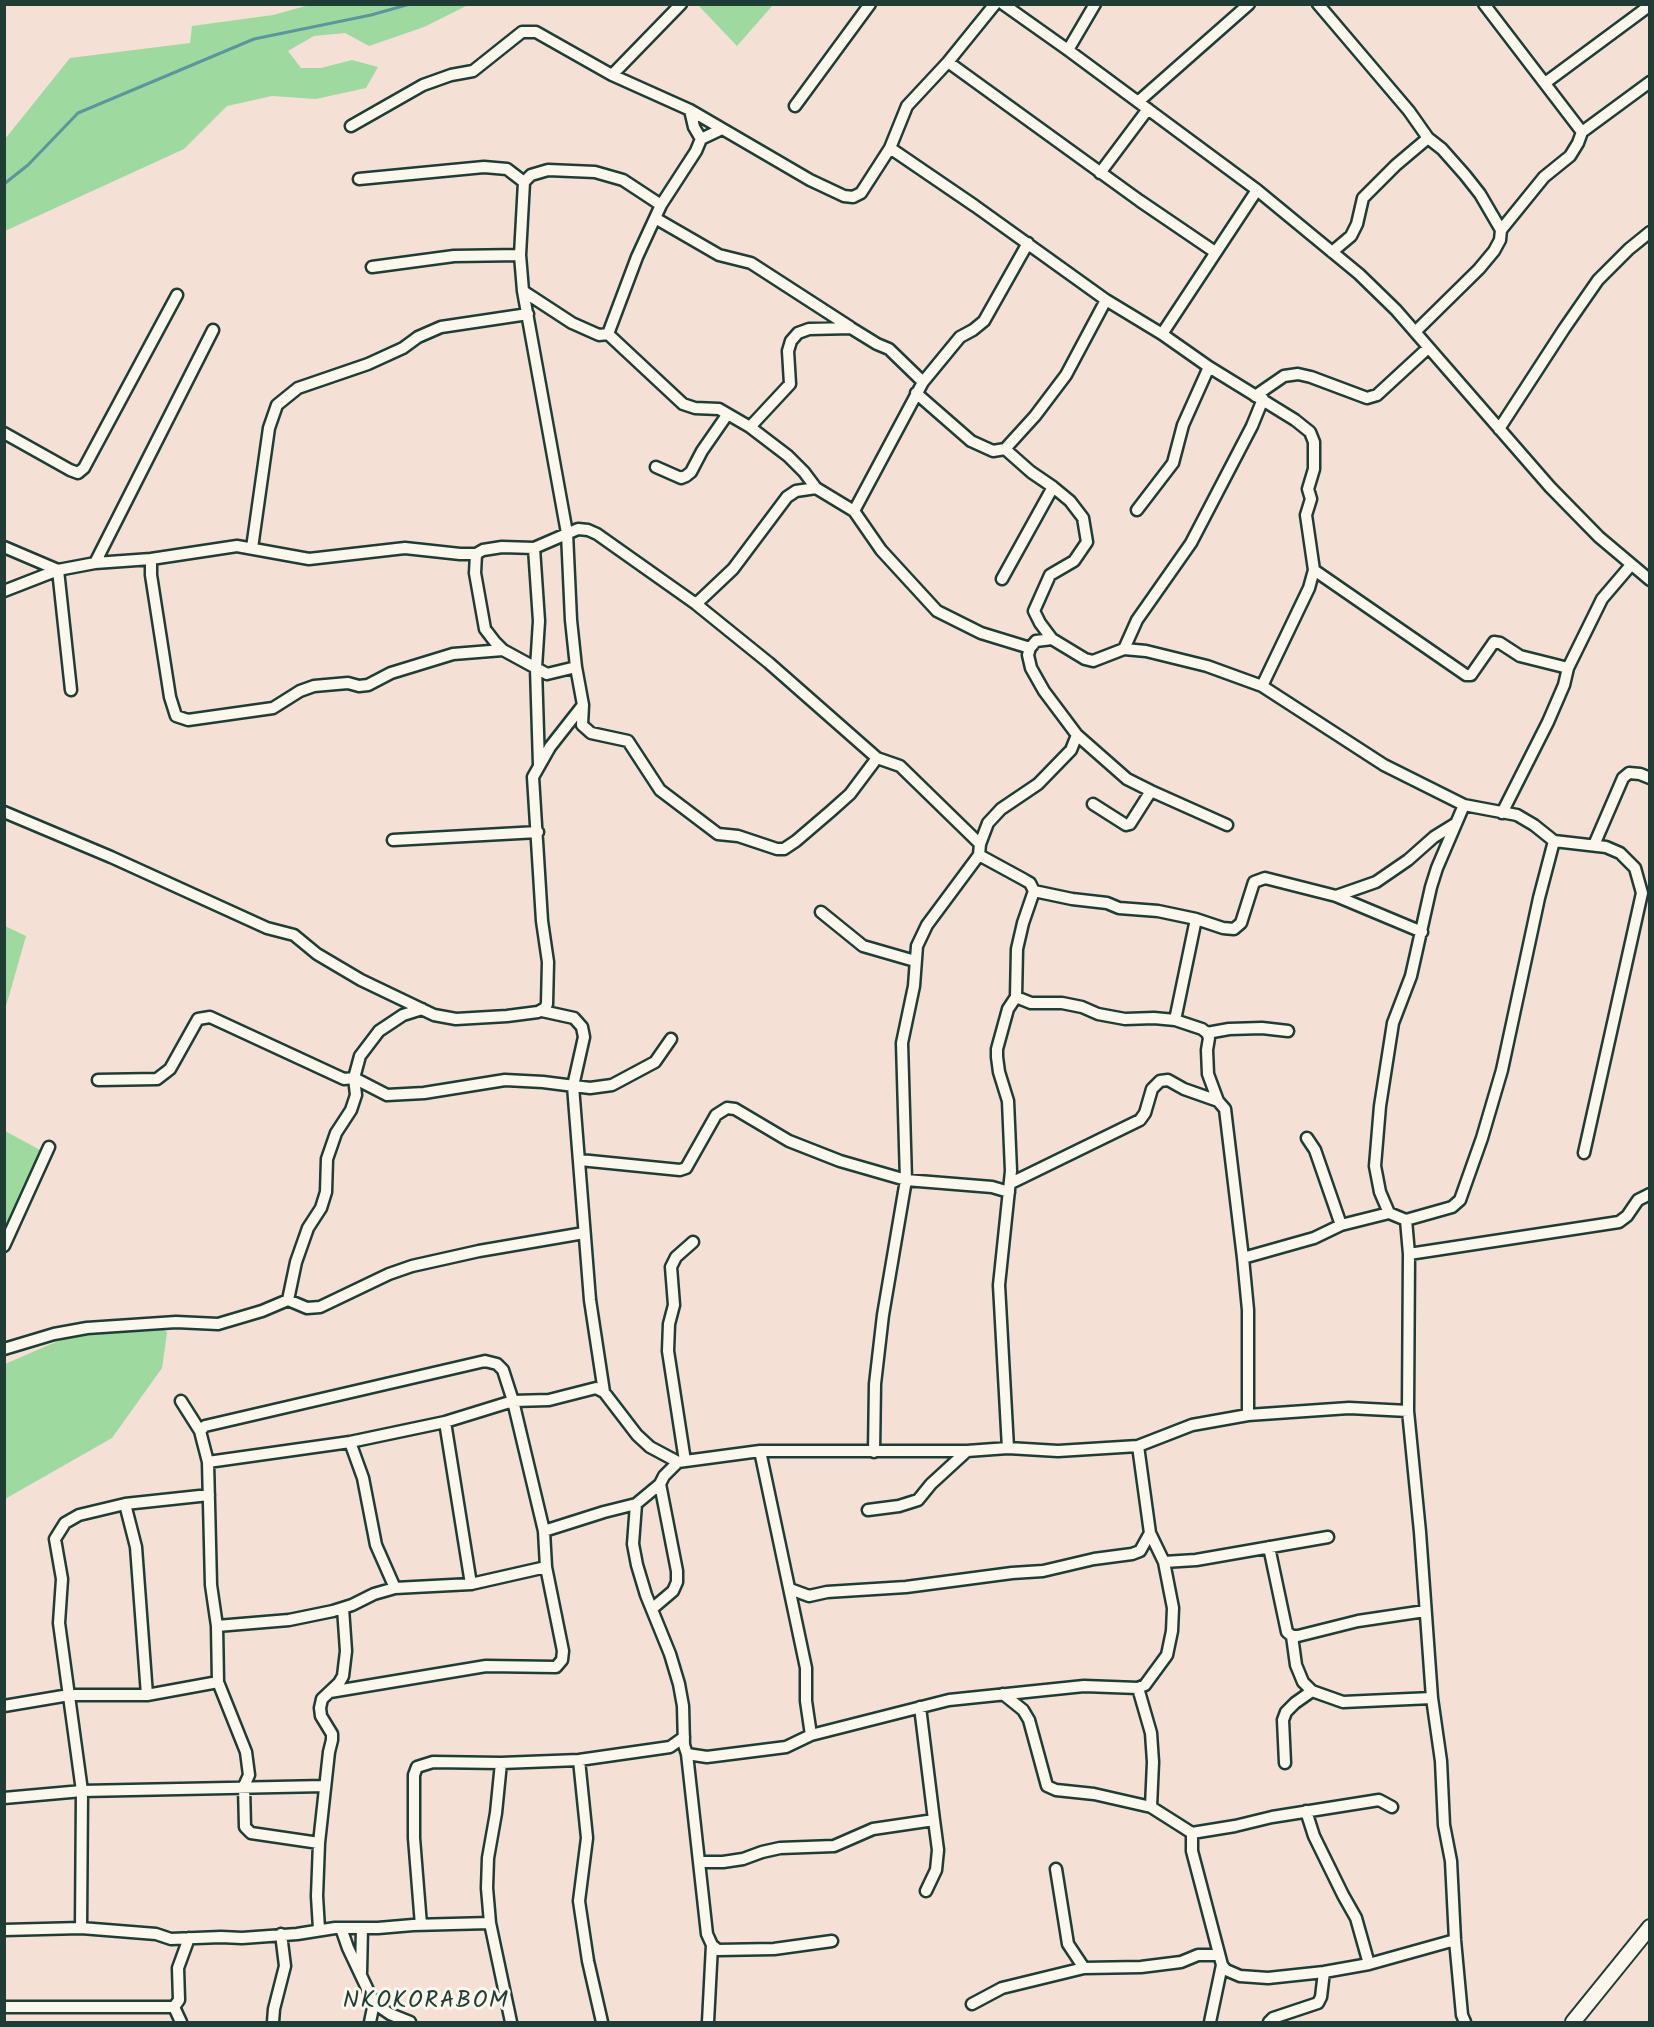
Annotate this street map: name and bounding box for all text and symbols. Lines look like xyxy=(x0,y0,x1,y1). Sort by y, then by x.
district label: NKOKORABOM xyxy=(343,1989,509,2017)

